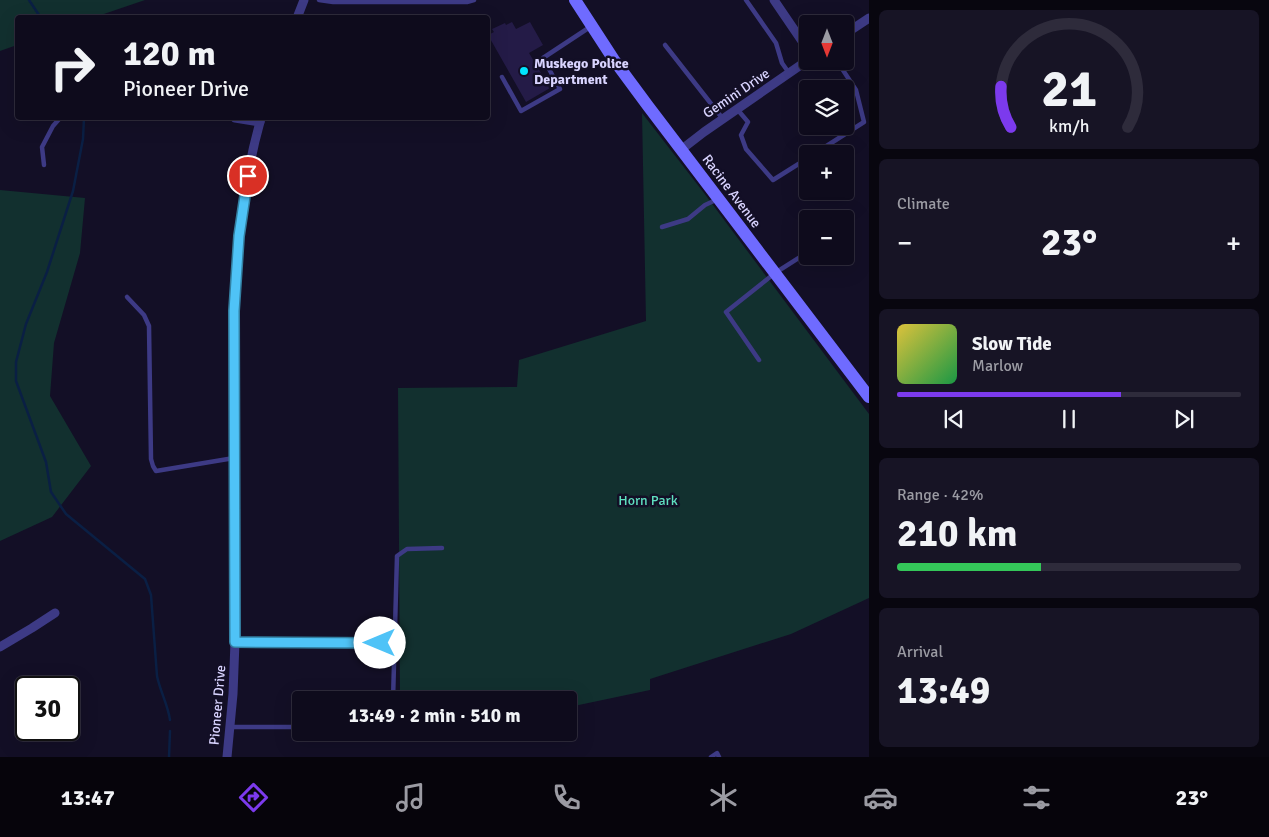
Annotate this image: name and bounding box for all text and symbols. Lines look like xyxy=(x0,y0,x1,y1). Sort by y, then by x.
north arrow xyxy=(799,15,854,70)
map controls xyxy=(799,15,854,265)
text: 120 m xyxy=(123,32,216,75)
icon: right xyxy=(40,35,105,100)
place label: Muskego Police Department xyxy=(534,55,629,88)
text: 21 xyxy=(1041,57,1097,121)
marker: Muskego Police Department xyxy=(518,65,530,77)
street label: Gemini Drive xyxy=(700,65,773,122)
text: Pioneer Drive xyxy=(123,75,249,102)
button: layers xyxy=(799,80,854,135)
text: km/h xyxy=(1049,115,1089,137)
button: + xyxy=(799,145,854,200)
street label: Racine Avenue xyxy=(699,151,765,231)
pin xyxy=(227,155,269,197)
icon: arrive xyxy=(234,162,262,190)
text: Climate xyxy=(897,194,950,214)
button: − xyxy=(799,210,854,265)
text: 23° xyxy=(1041,219,1097,266)
text: − xyxy=(897,226,912,260)
text: + xyxy=(1226,226,1241,260)
text: Slow Tide xyxy=(972,332,1052,356)
text: Marlow xyxy=(972,356,1023,376)
icon: previous xyxy=(940,405,968,433)
icon: pause xyxy=(1055,405,1083,433)
icon: next xyxy=(1170,405,1198,433)
text: Range · 42% xyxy=(897,485,983,505)
park label: Horn Park xyxy=(618,492,678,509)
text: 210 km xyxy=(897,510,1018,557)
position arrow xyxy=(353,616,405,668)
text: Arrival xyxy=(897,642,943,662)
street label: Pioneer Drive xyxy=(206,664,229,746)
text: 13:49 xyxy=(897,667,990,714)
speed limit sign: 30 xyxy=(15,676,80,741)
text: 13:49 · 2 min · 510 m xyxy=(348,704,521,728)
icon: directions xyxy=(236,780,271,815)
icon: music xyxy=(393,780,428,815)
icon: phone xyxy=(549,780,584,815)
icon: climate xyxy=(706,780,741,815)
icon: car xyxy=(863,780,898,815)
icon: filters xyxy=(1019,780,1054,815)
text: 13:47 xyxy=(61,784,115,811)
text: 23° xyxy=(1176,784,1208,811)

